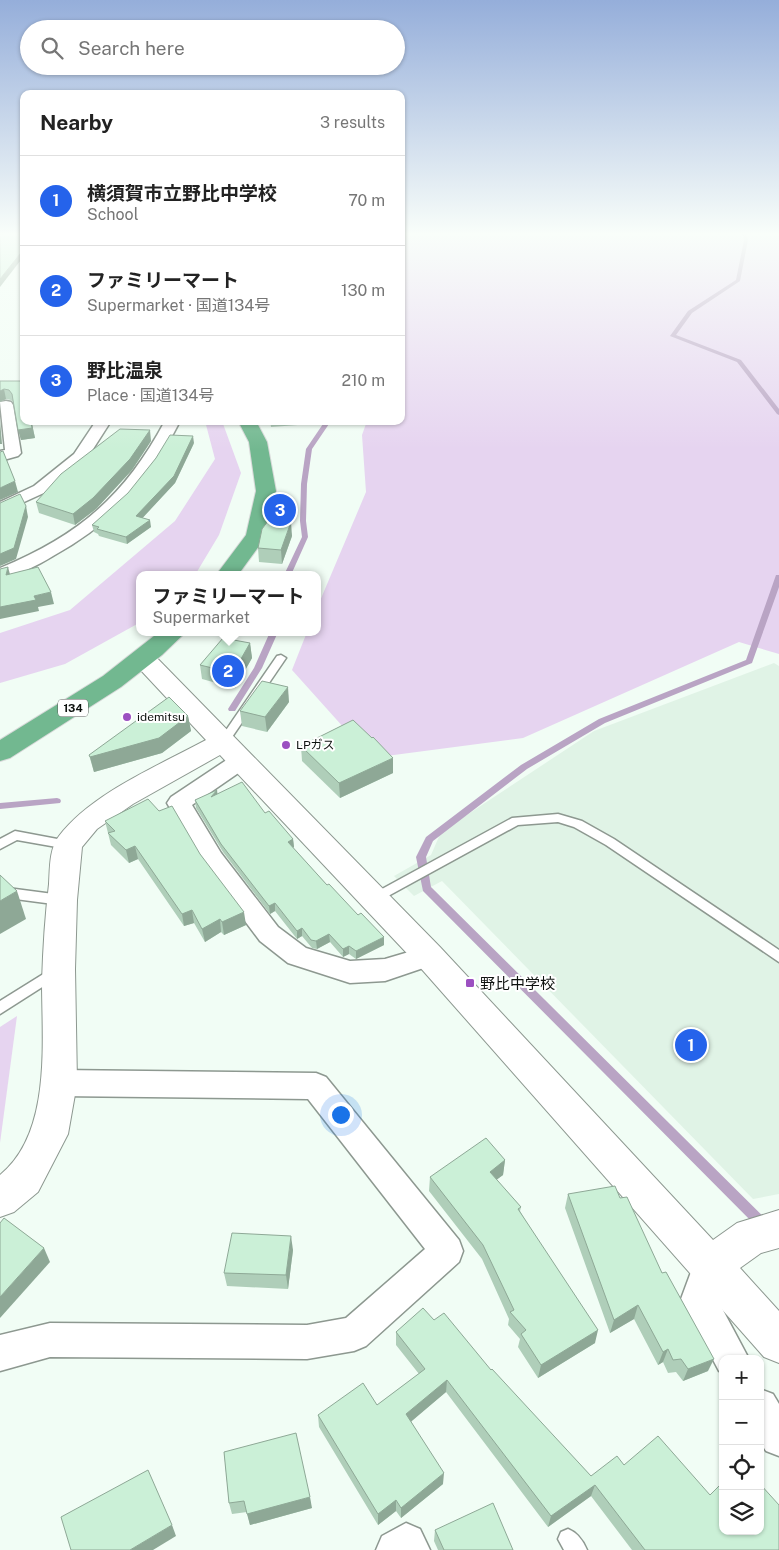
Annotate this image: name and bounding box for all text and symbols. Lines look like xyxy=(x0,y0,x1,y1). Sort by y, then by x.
search box xyxy=(20,20,405,75)
icon: search xyxy=(38,34,66,62)
text: Search here xyxy=(78,37,185,59)
text: Nearby xyxy=(40,110,113,135)
text: 3 results xyxy=(320,113,385,132)
text: 横須賀市立野比中学校 xyxy=(87,182,277,204)
text: 1 xyxy=(53,191,59,210)
text: 70 m xyxy=(348,191,385,210)
text: School xyxy=(87,205,138,224)
text: ファミリーマート xyxy=(87,269,239,291)
text: 2 xyxy=(51,281,61,300)
text: 130 m xyxy=(341,281,385,300)
text: Supermarket · 国道134号 xyxy=(87,296,270,315)
text: 野比温泉 xyxy=(87,359,163,381)
text: 3 xyxy=(51,371,61,390)
text: 210 m xyxy=(341,371,385,390)
text: Place · 国道134号 xyxy=(87,386,214,405)
pin: 3 xyxy=(264,491,296,529)
popup xyxy=(136,571,321,636)
text: ファミリーマート xyxy=(152,585,305,607)
text: Supermarket xyxy=(152,608,250,627)
pin: 2 xyxy=(212,652,244,690)
road number: 134 xyxy=(58,700,88,716)
place label: idemitsu xyxy=(137,710,185,724)
marker: idemitsu xyxy=(121,711,133,723)
place label: LPガス xyxy=(296,738,335,752)
marker: LPガス xyxy=(280,739,292,751)
place label: 野比中学校 xyxy=(480,975,555,992)
marker: 野比中学校 xyxy=(464,977,476,989)
pin: 1 xyxy=(675,1026,707,1064)
your location xyxy=(328,1102,354,1128)
map controls xyxy=(719,1355,764,1535)
button: + xyxy=(719,1355,764,1400)
button: − xyxy=(719,1400,764,1445)
button: locate xyxy=(719,1445,764,1490)
button: layers xyxy=(719,1490,764,1535)

